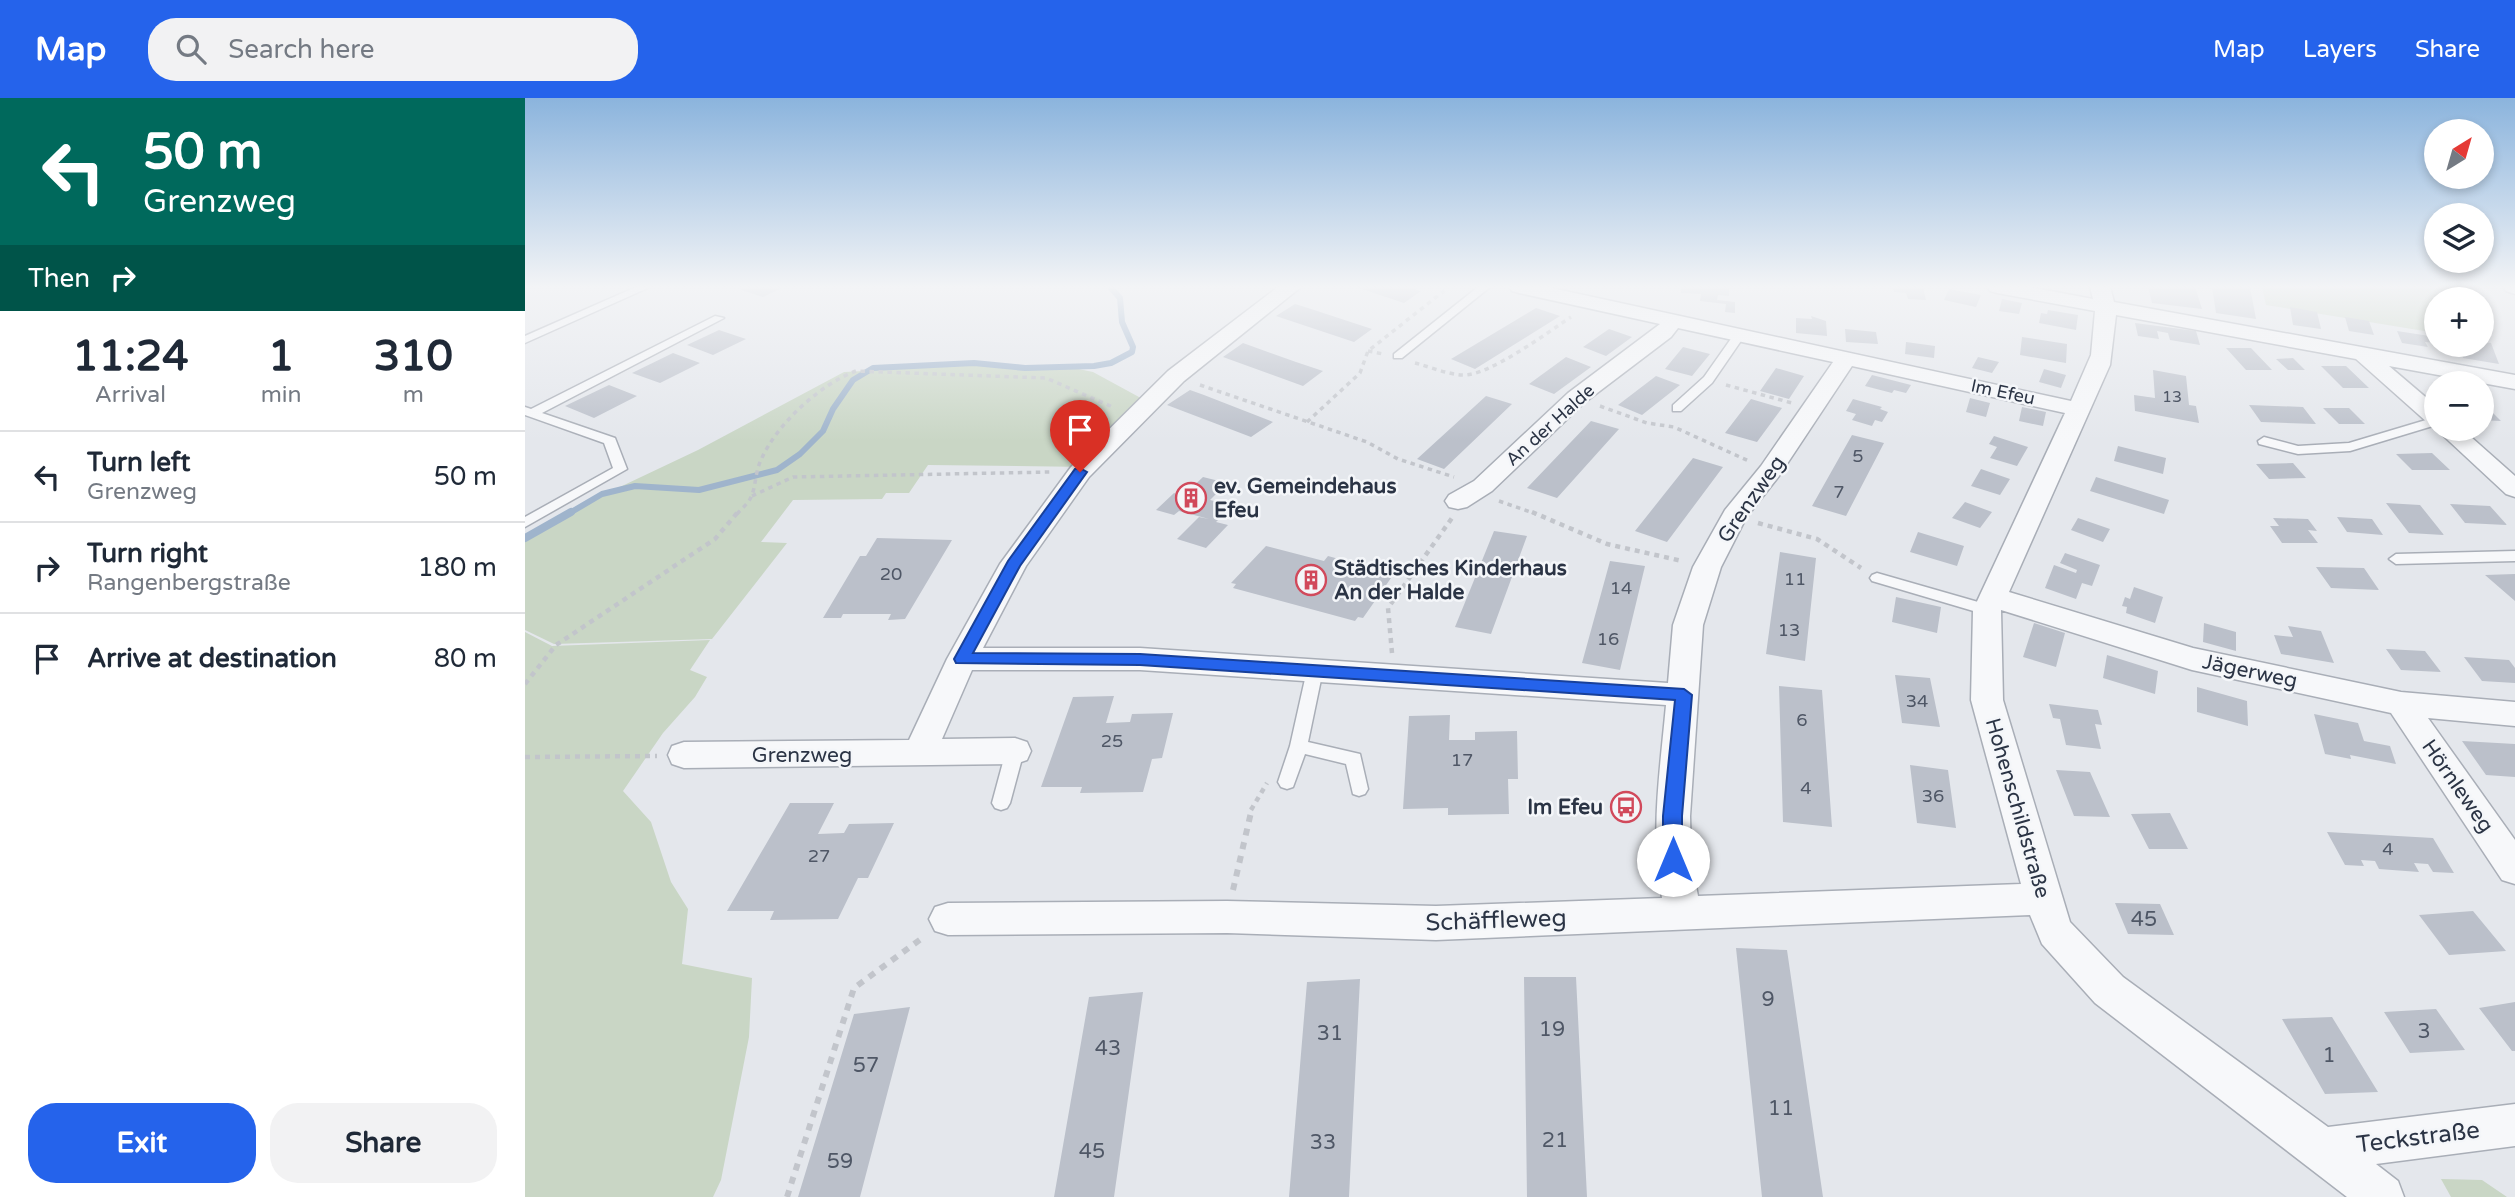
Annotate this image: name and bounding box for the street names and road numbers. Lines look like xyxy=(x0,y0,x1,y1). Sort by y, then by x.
street label: Im Efeu xyxy=(1969,374,2037,410)
street label: An der Halde xyxy=(1501,379,1599,471)
street label: Grenzweg xyxy=(1712,451,1790,548)
street label: Jägerweg xyxy=(2200,649,2300,694)
street label: Hohenschildstraße xyxy=(1980,715,2055,901)
street label: Hörnleweg xyxy=(2416,735,2499,838)
street label: Grenzweg xyxy=(752,743,852,768)
street label: Schäffleweg xyxy=(1425,904,1567,937)
street label: Teckstraße xyxy=(2355,1116,2481,1159)

